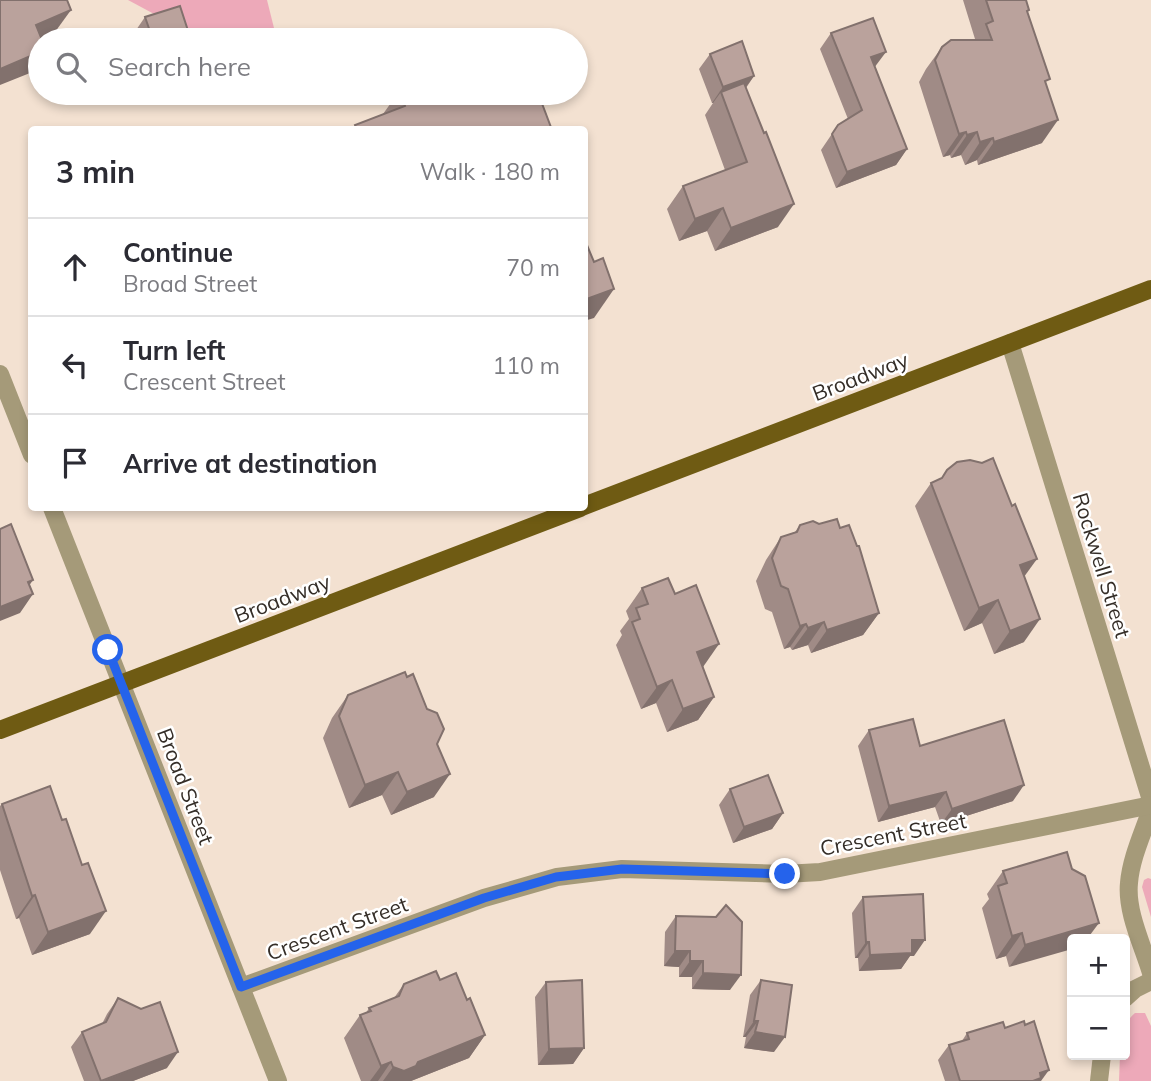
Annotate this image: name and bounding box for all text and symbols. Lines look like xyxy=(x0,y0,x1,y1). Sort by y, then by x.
search box xyxy=(28,28,588,105)
icon: search xyxy=(52,48,90,86)
text: Search here xyxy=(108,50,251,83)
text: 3 min xyxy=(56,153,135,191)
text: Walk · 180 m xyxy=(420,157,560,186)
text: Continue xyxy=(123,236,233,269)
icon: ahead xyxy=(56,248,94,286)
text: 70 m xyxy=(506,253,560,282)
text: Broad Street xyxy=(123,269,257,298)
text: Turn left xyxy=(123,334,225,367)
icon: left xyxy=(56,346,94,384)
street label: Broadway xyxy=(808,346,912,406)
text: 110 m xyxy=(492,351,560,380)
text: Crescent Street xyxy=(123,367,286,396)
icon: arrive xyxy=(56,444,94,482)
text: Arrive at destination xyxy=(123,447,378,480)
street label: Rockwell Street xyxy=(1068,489,1136,641)
street label: Broadway xyxy=(230,568,334,628)
route start xyxy=(92,634,123,665)
street label: Broad Street xyxy=(152,724,220,848)
street label: Crescent Street xyxy=(818,807,968,861)
route end xyxy=(769,858,800,889)
street label: Crescent Street xyxy=(263,890,411,966)
map controls xyxy=(1067,934,1130,1060)
button: + xyxy=(1067,934,1130,997)
button: − xyxy=(1067,997,1130,1060)

